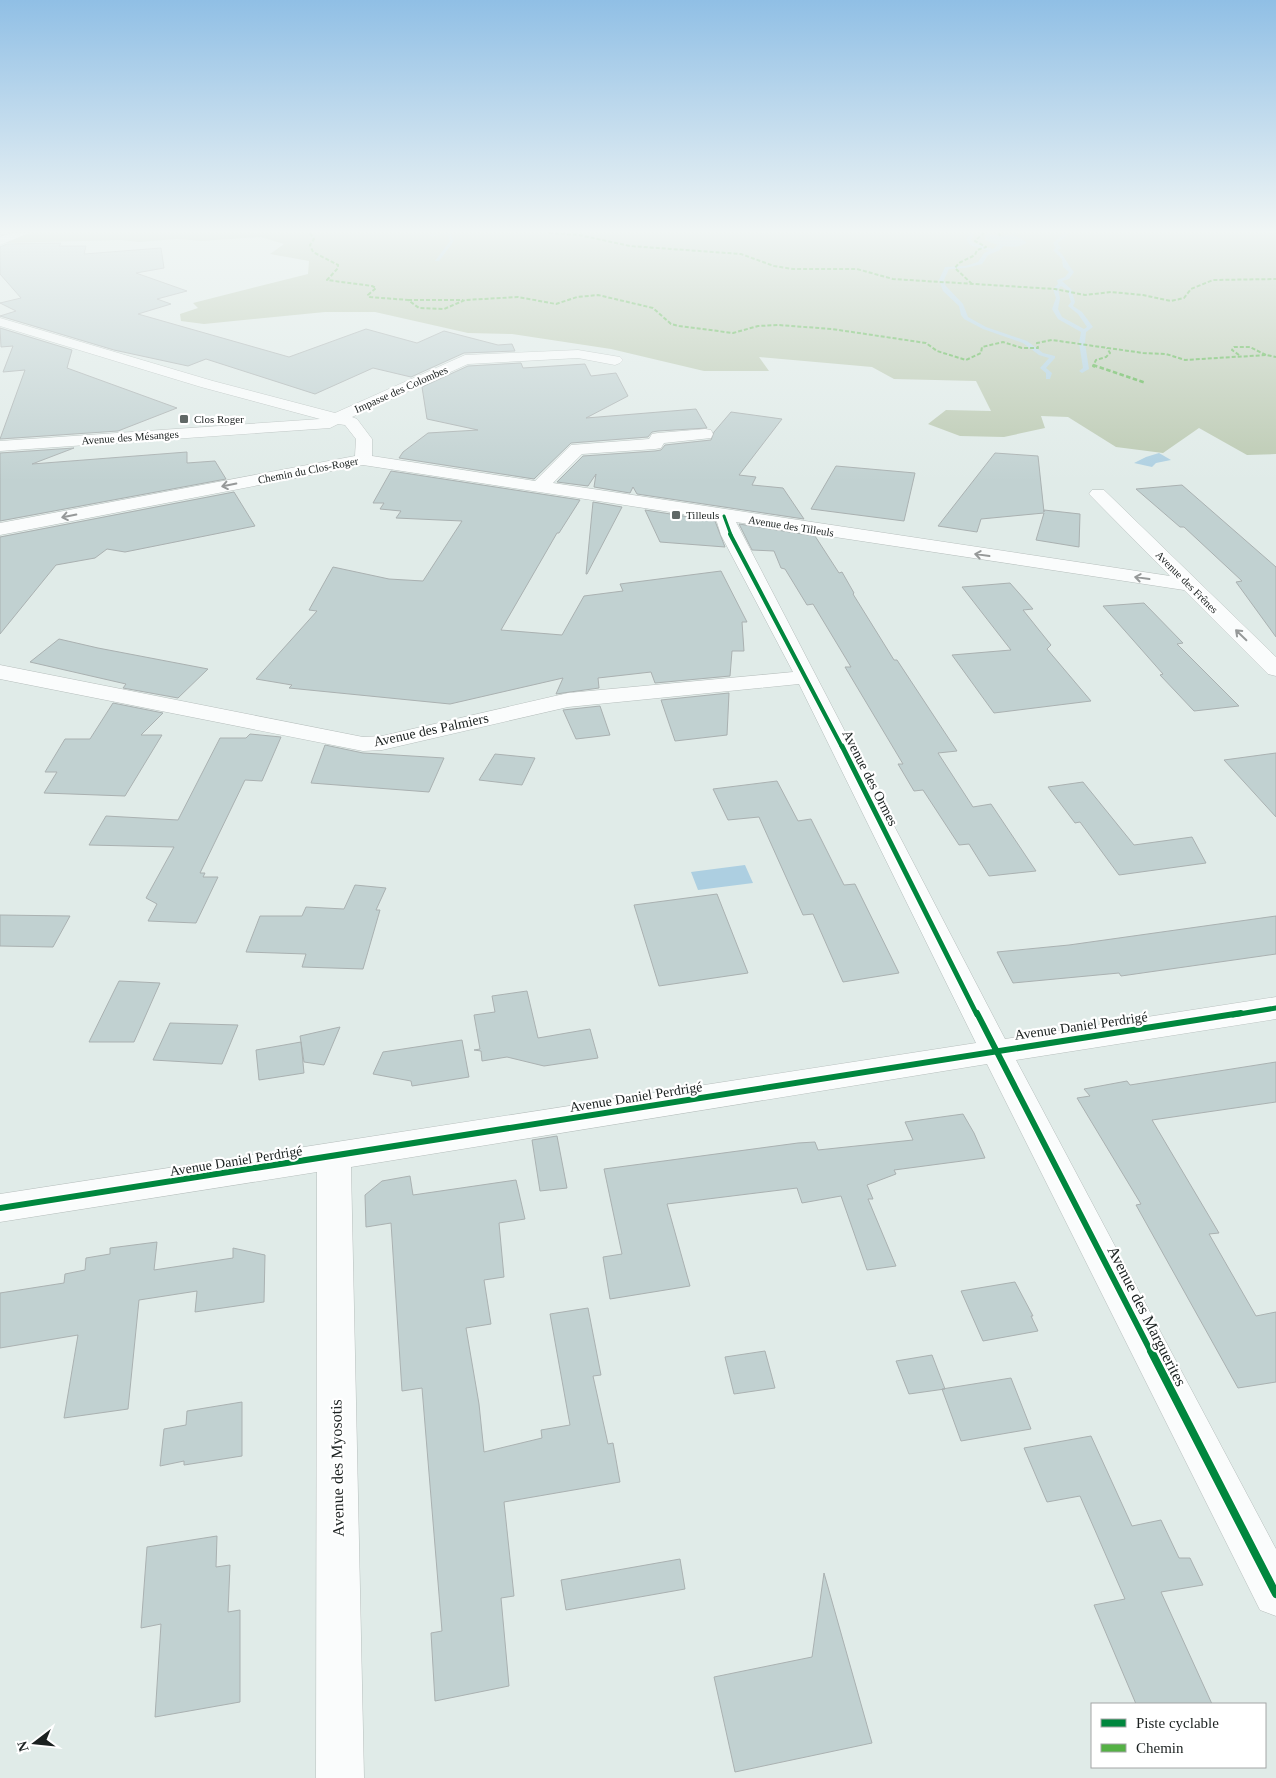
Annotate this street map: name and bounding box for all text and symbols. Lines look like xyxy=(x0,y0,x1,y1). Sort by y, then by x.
street label: Impasse des Colombes xyxy=(353,363,449,415)
marker: Clos Roger xyxy=(178,413,190,425)
place label: Clos Roger xyxy=(194,413,244,425)
street label: Avenue des Mésanges xyxy=(81,428,179,446)
street label: Chemin du Clos-Roger xyxy=(257,454,360,486)
one-way arrow xyxy=(221,481,237,491)
marker: Tilleuls xyxy=(670,509,682,521)
place label: Tilleuls xyxy=(686,509,719,521)
one-way arrow xyxy=(62,511,78,521)
street label: Avenue des Tilleuls xyxy=(747,513,835,539)
street label: Avenue des Frênes xyxy=(1153,548,1221,616)
one-way arrow xyxy=(974,549,990,559)
one-way arrow xyxy=(1135,573,1151,583)
one-way arrow xyxy=(1235,629,1247,641)
street label: Avenue des Palmiers xyxy=(372,710,490,750)
street label: Avenue des Ormes xyxy=(839,728,901,828)
street label: Avenue Daniel Perdrigé xyxy=(1013,1009,1149,1043)
street label: Avenue Daniel Perdrigé xyxy=(569,1079,703,1115)
street label: Avenue Daniel Perdrigé xyxy=(169,1143,303,1179)
street label: Avenue des Marguerites xyxy=(1103,1243,1190,1389)
street label: Avenue des Myosotis xyxy=(327,1399,348,1537)
legend xyxy=(1091,1703,1266,1768)
text: Piste cyclable xyxy=(1136,1715,1219,1731)
north arrow xyxy=(10,1718,60,1768)
text: N xyxy=(14,1740,32,1753)
text: Chemin xyxy=(1136,1740,1184,1756)

